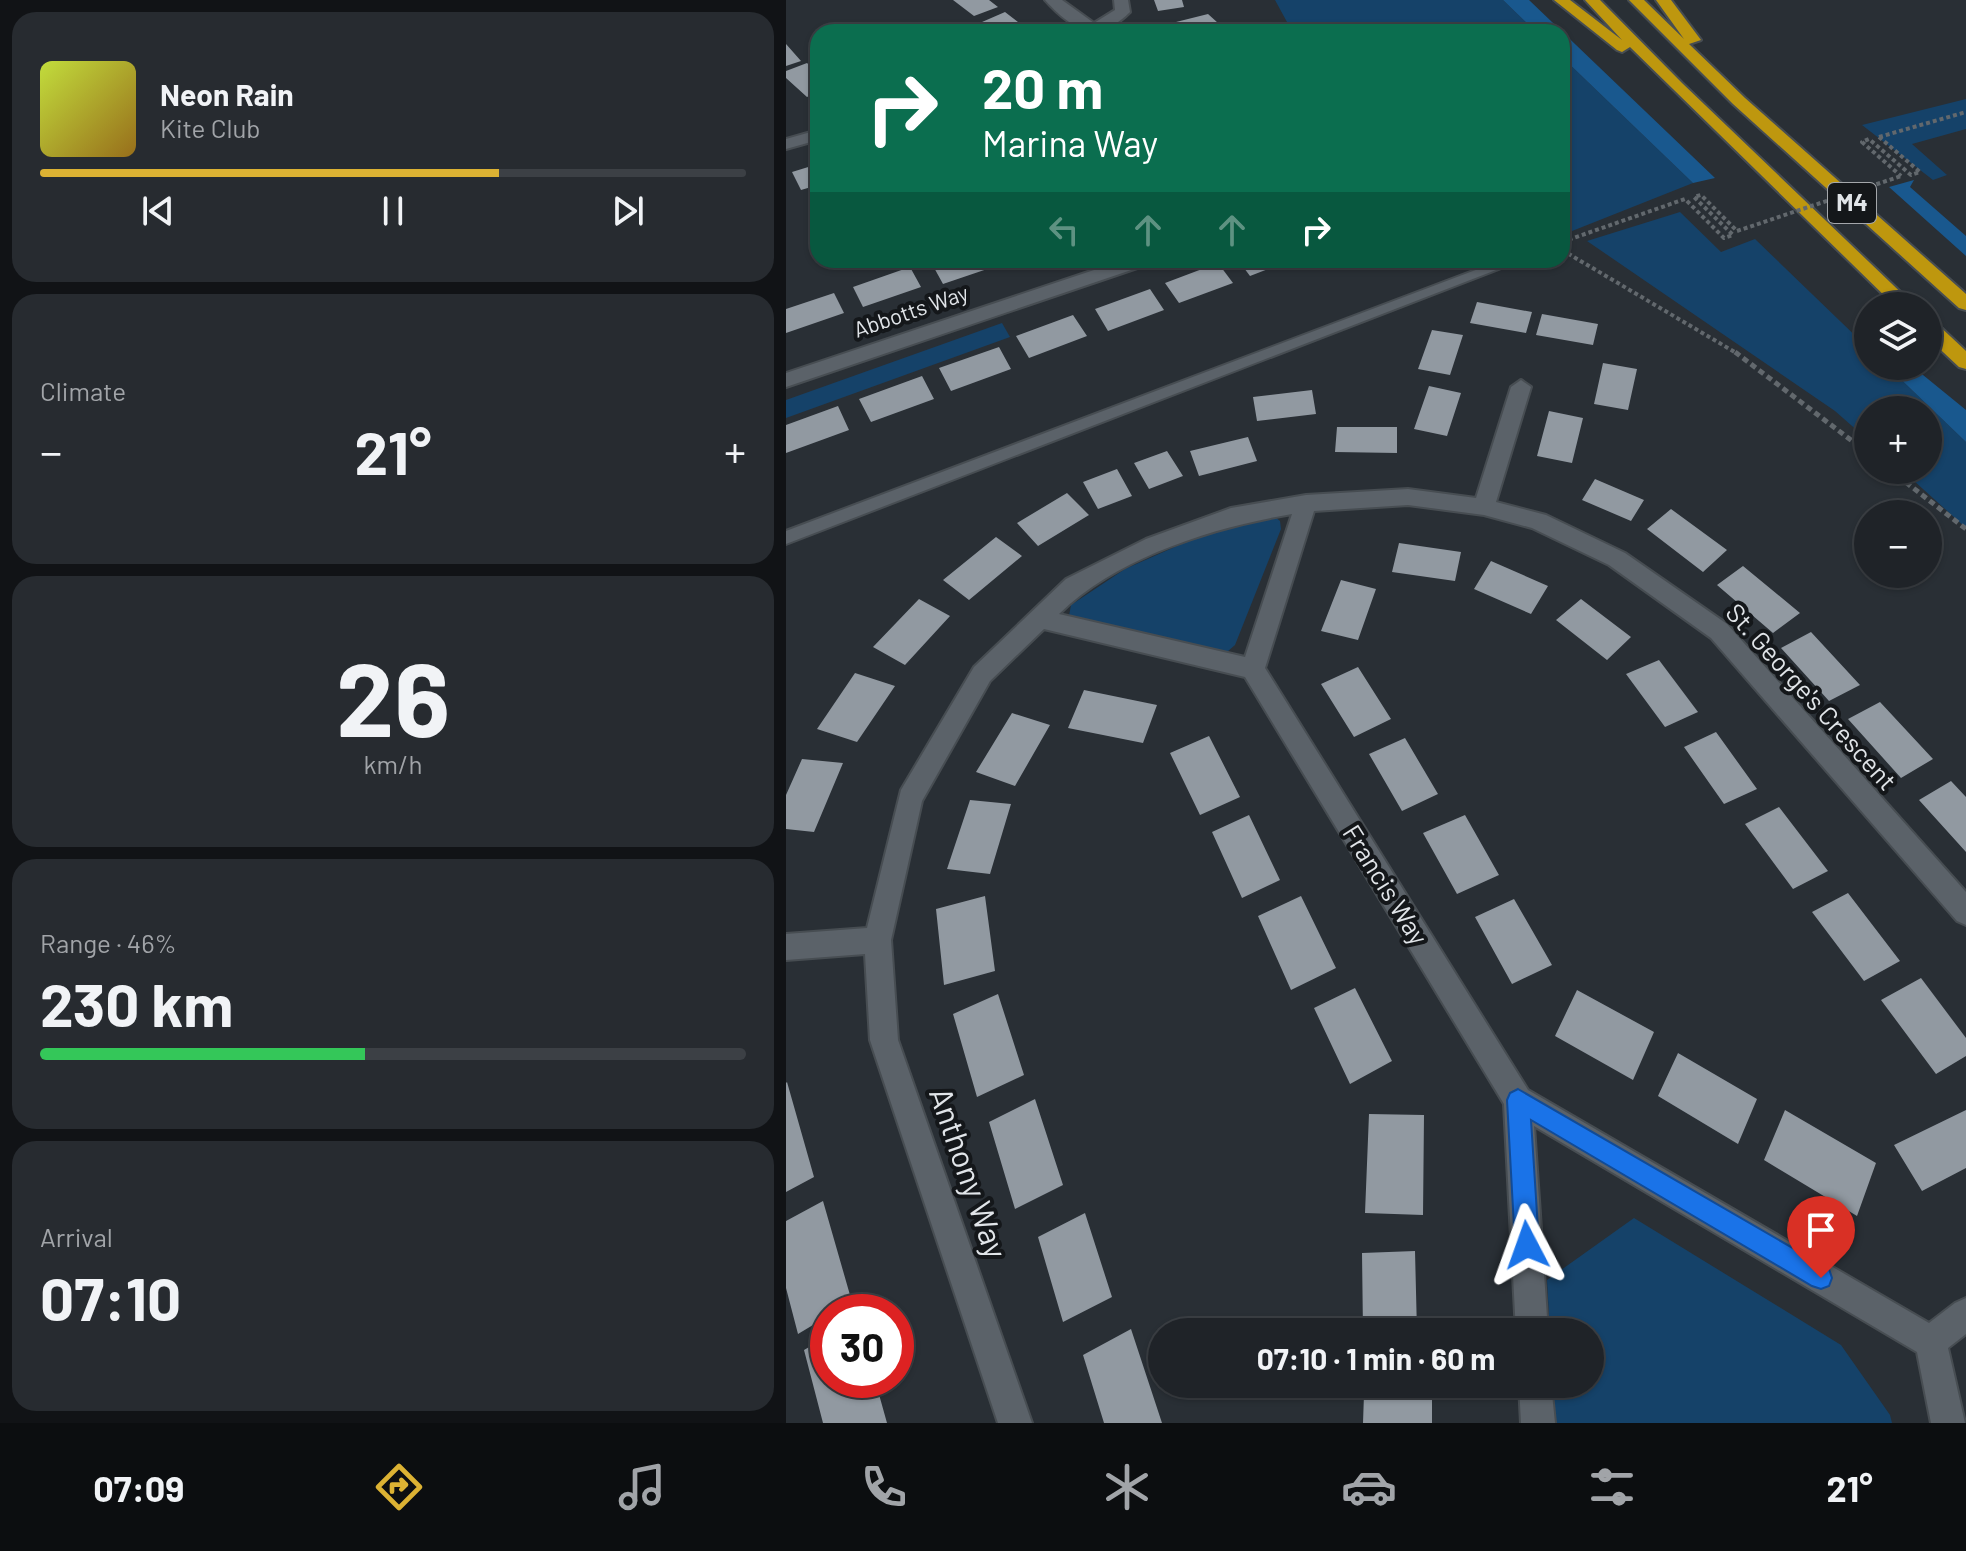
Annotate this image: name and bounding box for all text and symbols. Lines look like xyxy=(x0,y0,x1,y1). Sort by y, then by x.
text: 20 m xyxy=(982,53,1103,120)
icon: right xyxy=(850,56,954,160)
text: Neon Rain xyxy=(160,76,294,112)
text: Kite Club xyxy=(160,112,261,143)
text: Marina Way xyxy=(982,121,1158,164)
road number: M4 xyxy=(1828,183,1876,223)
icon: previous xyxy=(136,189,180,233)
icon: pause xyxy=(371,189,415,233)
icon: next xyxy=(606,189,650,233)
icon: left xyxy=(1042,208,1086,252)
icon: ahead xyxy=(1126,208,1170,252)
icon: ahead xyxy=(1210,208,1254,252)
icon: right xyxy=(1294,208,1338,252)
street label: Abbotts Way xyxy=(850,278,971,342)
map controls xyxy=(1854,292,1942,588)
button: layers xyxy=(1854,292,1942,380)
text: Climate xyxy=(40,375,126,406)
button: + xyxy=(1854,396,1942,484)
text: 21° xyxy=(354,415,432,487)
text: − xyxy=(40,424,62,477)
text: + xyxy=(724,424,746,477)
button: − xyxy=(1854,500,1942,588)
street label: St. George's Crescent xyxy=(1720,596,1904,796)
text: 26 xyxy=(336,633,450,758)
text: km/h xyxy=(364,748,422,779)
street label: Francis Way xyxy=(1337,819,1435,950)
text: Range · 46% xyxy=(40,927,177,958)
text: 230 km xyxy=(40,967,233,1039)
street label: Anthony Way xyxy=(923,1082,1017,1263)
pin xyxy=(1787,1196,1855,1278)
position arrow xyxy=(1485,1203,1569,1287)
icon: arrive xyxy=(1799,1208,1843,1252)
text: Arrival xyxy=(40,1221,113,1252)
text: 07:10 xyxy=(40,1261,181,1333)
speed limit sign: 30 xyxy=(810,1294,914,1398)
text: 07:10 · 1 min · 60 m xyxy=(1257,1340,1495,1376)
icon: directions xyxy=(371,1459,427,1515)
icon: music xyxy=(614,1459,670,1515)
icon: phone xyxy=(856,1459,912,1515)
icon: climate xyxy=(1099,1459,1155,1515)
icon: car xyxy=(1341,1459,1397,1515)
icon: filters xyxy=(1584,1459,1640,1515)
text: 07:09 xyxy=(93,1466,184,1509)
text: 21° xyxy=(1826,1466,1873,1509)

